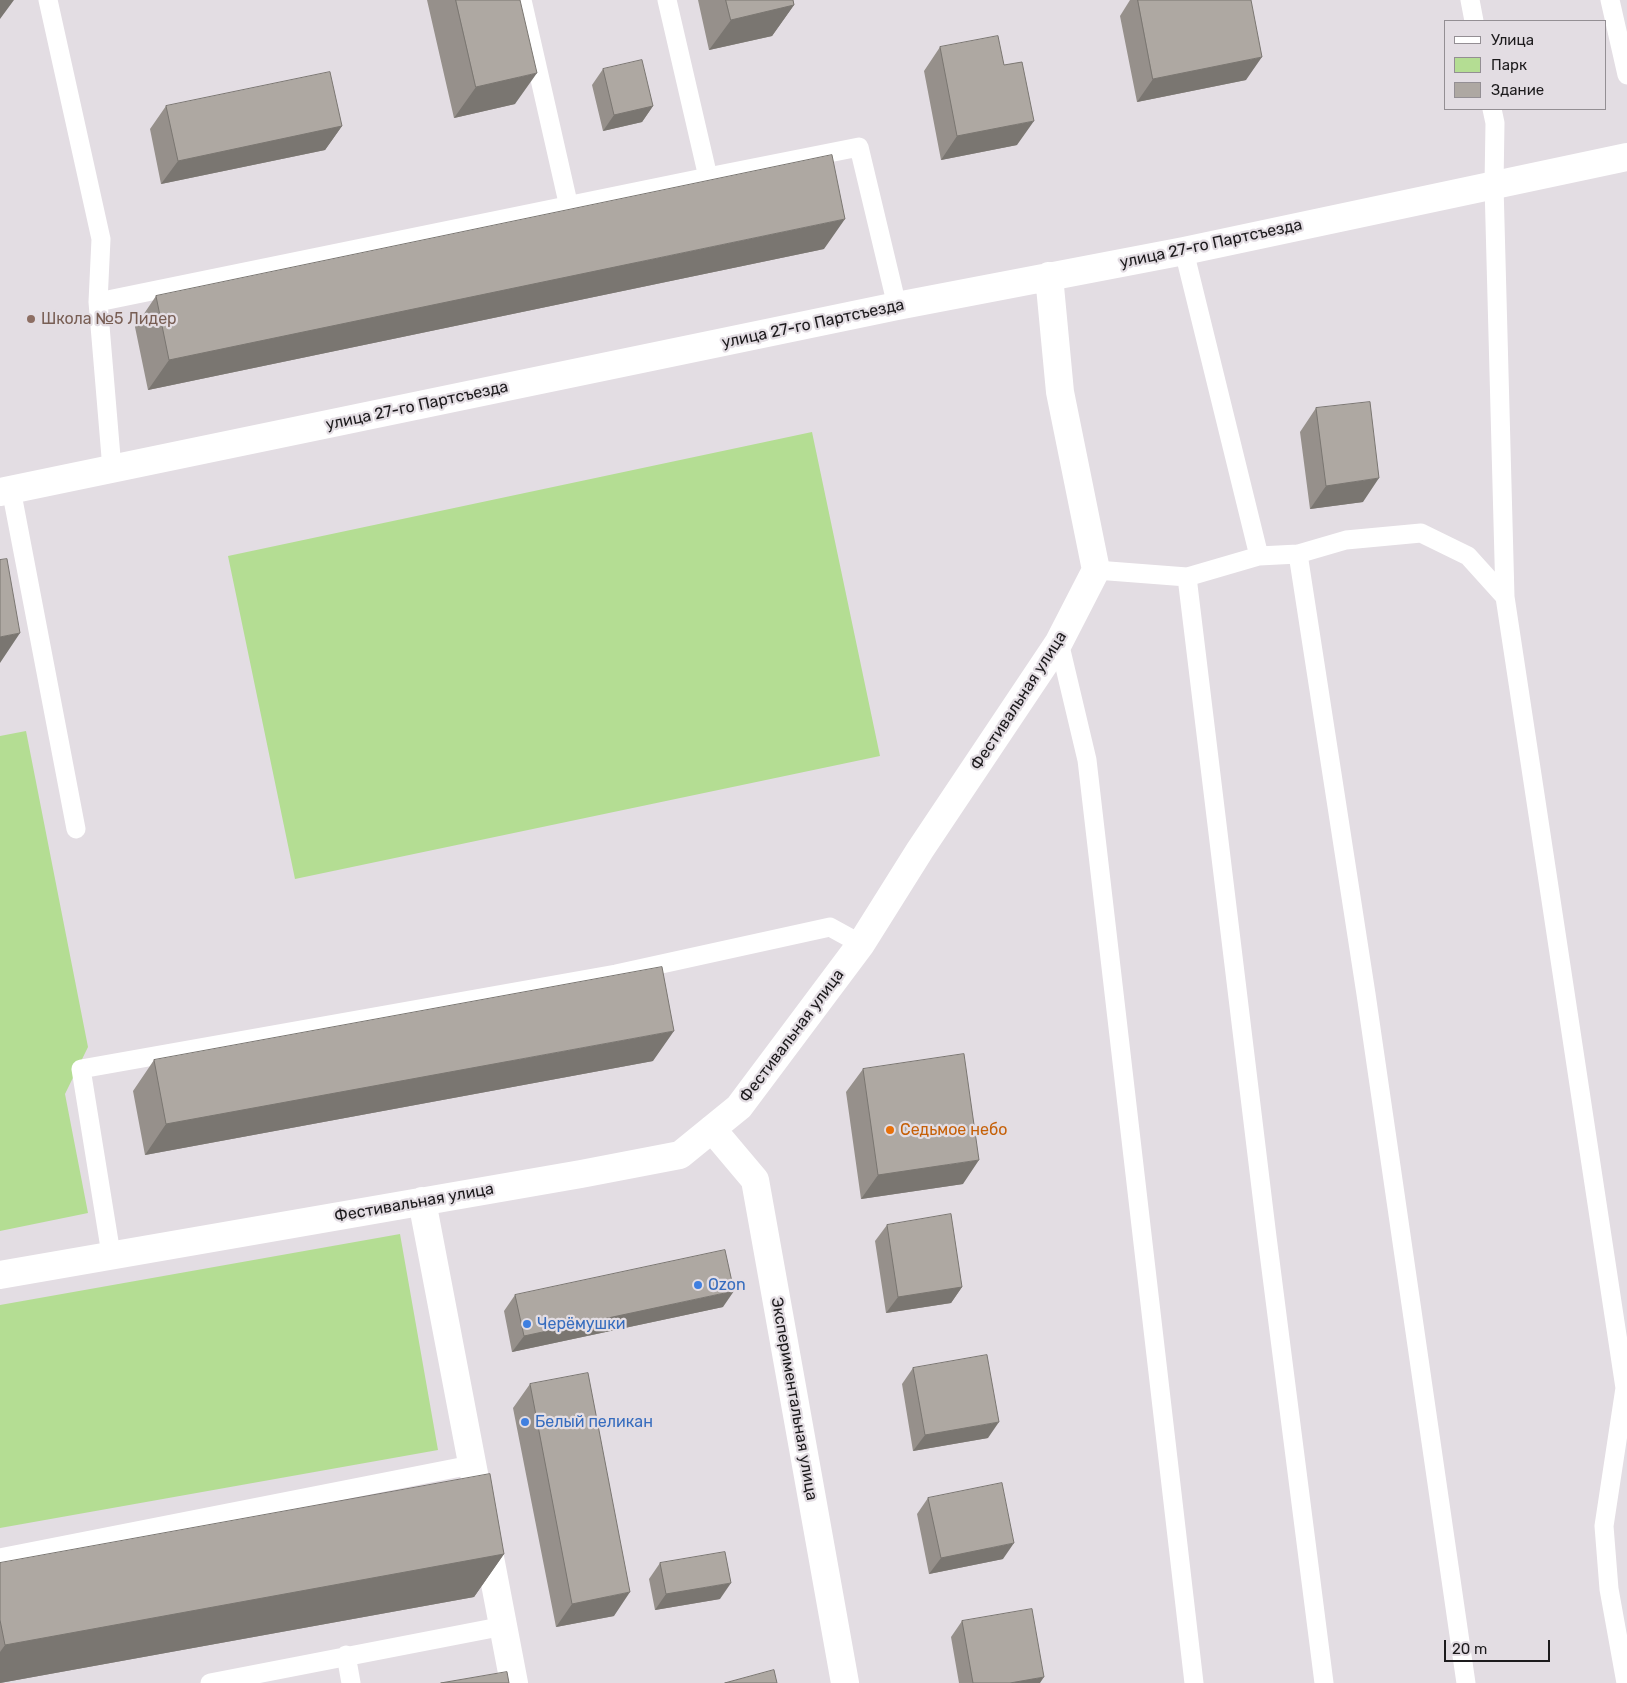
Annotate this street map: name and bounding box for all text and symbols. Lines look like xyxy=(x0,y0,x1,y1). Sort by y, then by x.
legend xyxy=(1444,20,1607,110)
text: Улица xyxy=(1491,31,1534,49)
text: Парк xyxy=(1491,56,1527,74)
text: Здание xyxy=(1491,81,1544,99)
street label: улица 27-го Партсъезда xyxy=(1118,215,1304,273)
street label: улица 27-го Партсъезда xyxy=(720,295,906,353)
place label: Школа №5 Лидер xyxy=(41,309,177,329)
marker: Школа №5 Лидер xyxy=(25,313,37,325)
street label: улица 27-го Партсъезда xyxy=(324,377,510,435)
street label: Фестивальная улица xyxy=(967,628,1071,774)
street label: Фестивальная улица xyxy=(736,966,848,1106)
place label: Седьмое небо xyxy=(900,1120,1007,1140)
marker: Седьмое небо xyxy=(884,1124,896,1136)
street label: Фестивальная улица xyxy=(333,1180,495,1226)
place label: Ozon xyxy=(708,1275,746,1295)
marker: Ozon xyxy=(692,1279,704,1291)
street label: Экспериментальная улица xyxy=(767,1296,821,1502)
place label: Черёмушки xyxy=(537,1314,626,1334)
marker: Черёмушки xyxy=(521,1318,533,1330)
place label: Белый пеликан xyxy=(535,1412,653,1432)
marker: Белый пеликан xyxy=(519,1416,531,1428)
scale bar xyxy=(1447,1630,1553,1662)
text: 20 m xyxy=(1452,1640,1487,1658)

